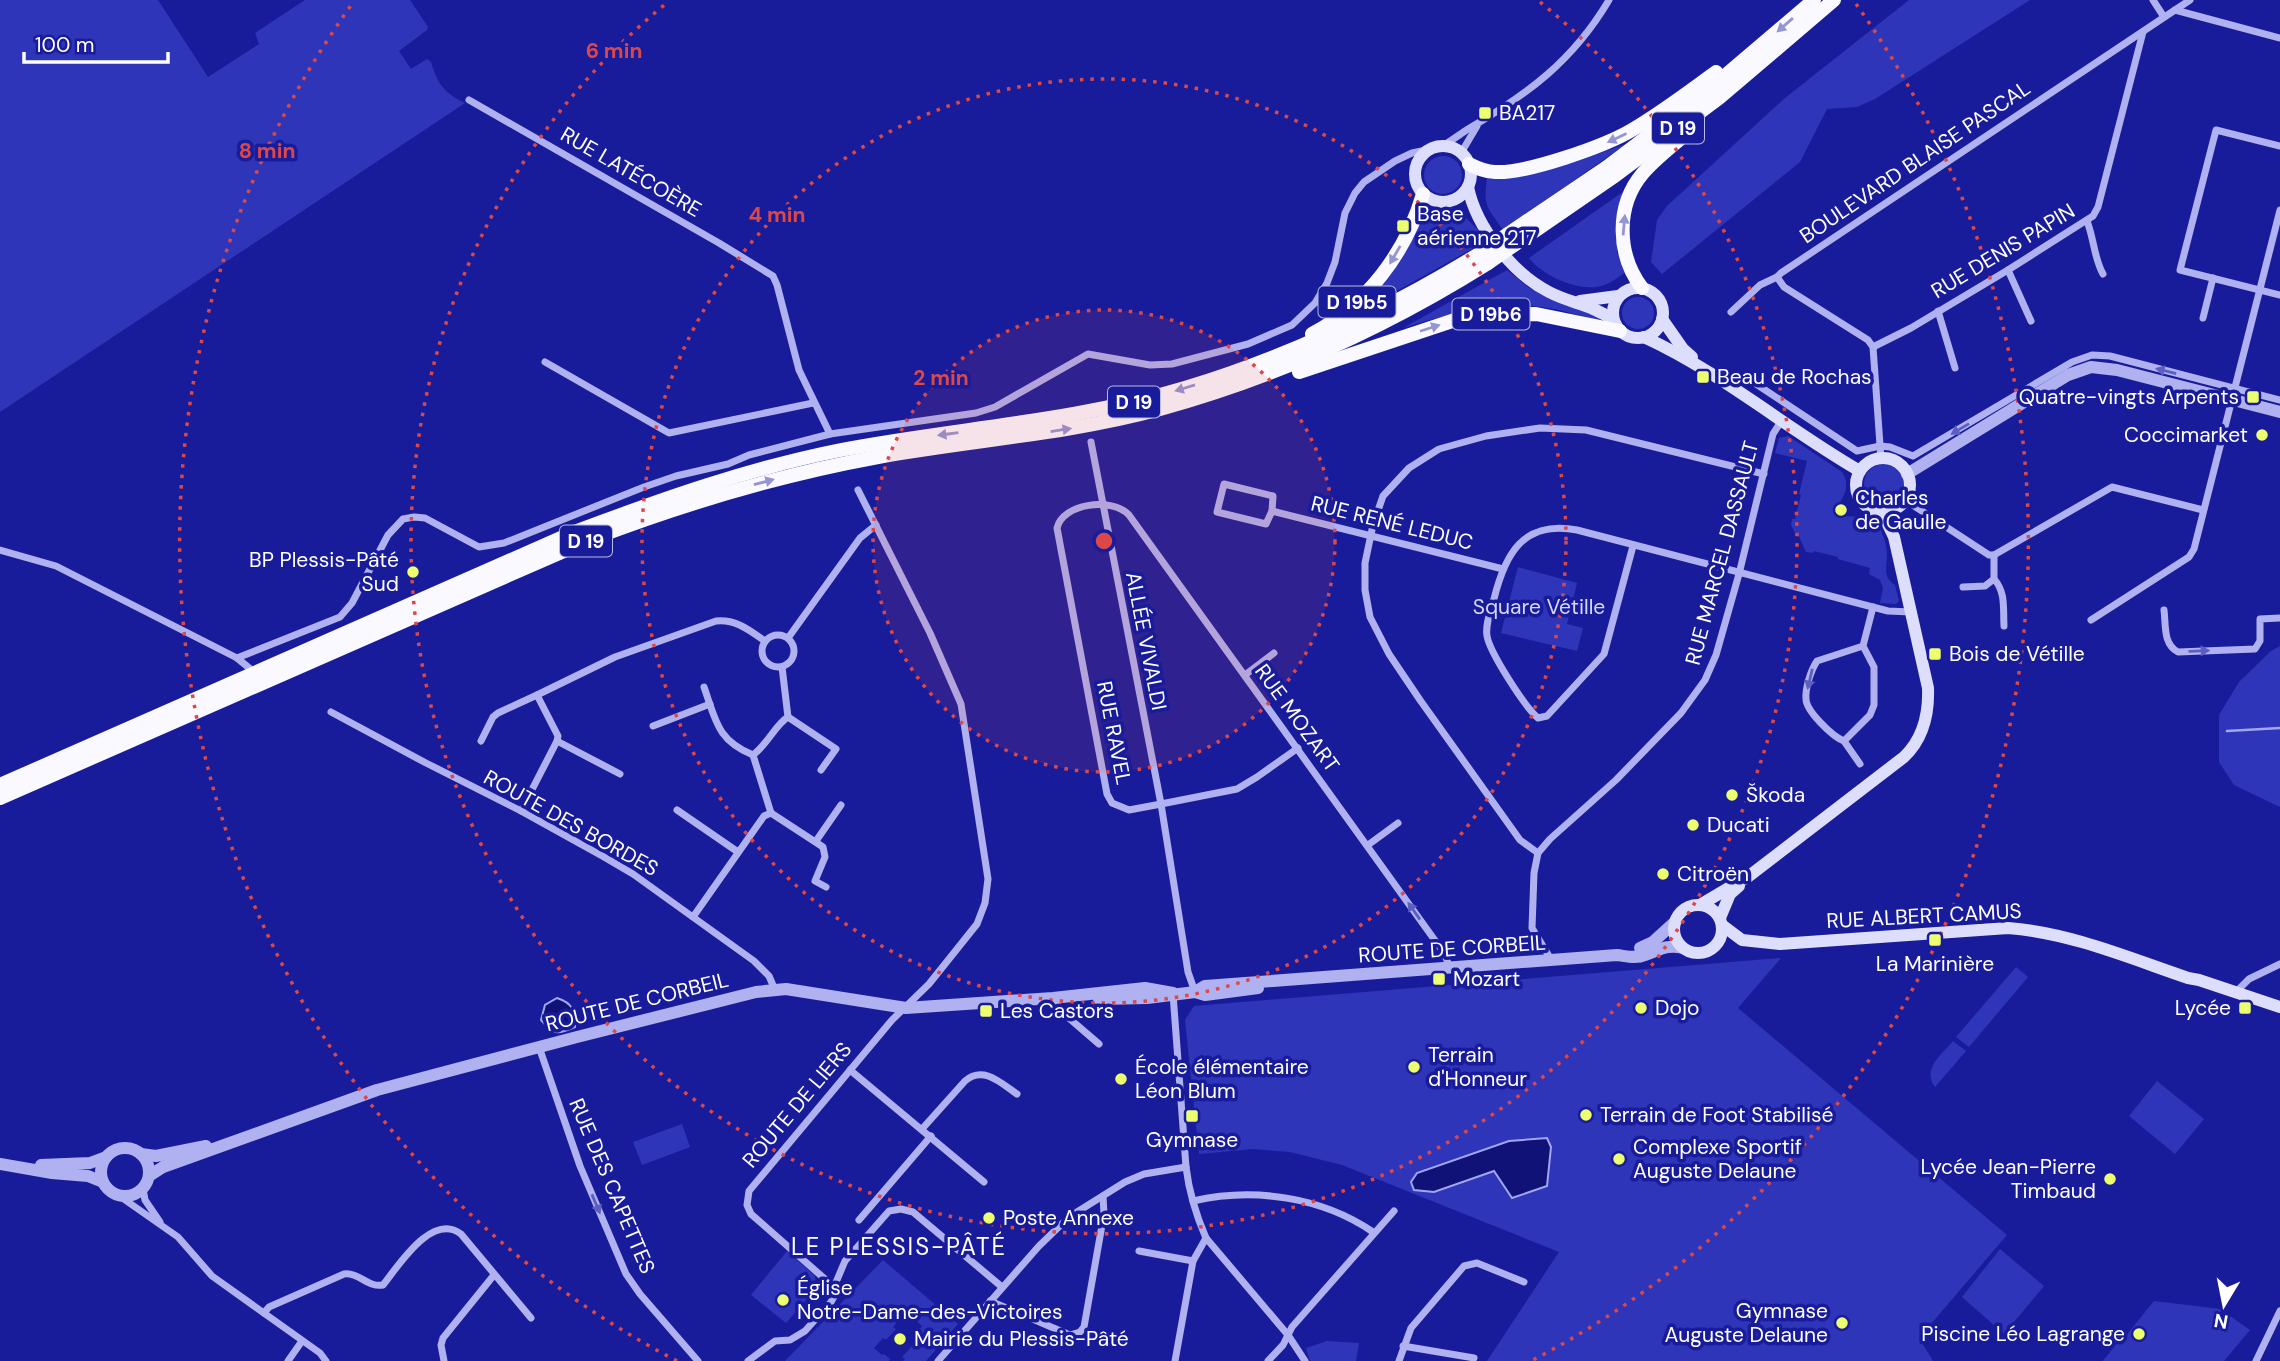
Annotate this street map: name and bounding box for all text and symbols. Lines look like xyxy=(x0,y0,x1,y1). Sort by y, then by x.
one-way arrow xyxy=(1777,17,1794,32)
scale bar xyxy=(24,21,168,65)
text: 100 m xyxy=(35,31,95,59)
text: 6 min xyxy=(586,37,642,65)
street label: BOULEVARD BLAISE PASCAL xyxy=(1794,74,2036,250)
place label: BA217 xyxy=(1499,99,1555,127)
marker: BA217 xyxy=(1477,105,1493,121)
road number: D 19 xyxy=(1652,112,1704,144)
street label: RUE LATÉCOÈRE xyxy=(555,120,707,224)
one-way arrow xyxy=(1607,132,1627,143)
text: 8 min xyxy=(239,137,295,165)
street label: RUE DENIS PAPIN xyxy=(1926,197,2080,305)
place label: Base aérienne 217 xyxy=(1417,200,1537,252)
text: 4 min xyxy=(748,201,806,229)
one-way arrow xyxy=(1619,213,1630,235)
marker: Base aérienne 217 xyxy=(1395,218,1411,234)
one-way arrow xyxy=(1388,246,1401,265)
road number: D 19b5 xyxy=(1318,286,1396,318)
road number: D 19b6 xyxy=(1452,298,1530,330)
one-way arrow xyxy=(1419,323,1440,333)
place label: Beau de Rochas xyxy=(1717,363,1872,391)
text: 2 min xyxy=(913,364,969,392)
one-way arrow xyxy=(2155,365,2177,376)
marker: Beau de Rochas xyxy=(1695,369,1711,385)
one-way arrow xyxy=(1175,383,1196,393)
place label: Quatre-vingts Arpents xyxy=(2019,383,2239,411)
road number: D 19 xyxy=(1108,386,1160,418)
marker: Quatre-vingts Arpents xyxy=(2245,389,2261,405)
place label: Coccimarket xyxy=(2124,421,2248,449)
one-way arrow xyxy=(1951,422,1970,435)
one-way arrow xyxy=(1050,424,1072,435)
marker: Coccimarket xyxy=(2254,427,2270,443)
one-way arrow xyxy=(937,429,959,440)
street label: RUE MARCEL DASSAULT xyxy=(1679,438,1765,668)
one-way arrow xyxy=(753,476,775,487)
place label: Charles de Gaulle xyxy=(1855,484,1946,536)
street label: RUE RENÉ LEDUC xyxy=(1308,489,1476,557)
marker: Charles de Gaulle xyxy=(1833,502,1849,518)
road number: D 19 xyxy=(560,526,612,556)
centre of rings xyxy=(1092,529,1116,553)
place label: BP Plessis-Pâté Sud xyxy=(249,546,399,598)
marker: BP Plessis-Pâté Sud xyxy=(405,564,421,580)
street label: ALLÉE VIVALDI xyxy=(1119,569,1173,713)
park label: Square Vétille xyxy=(1473,593,1605,621)
place label: Bois de Vétille xyxy=(1949,640,2085,668)
one-way arrow xyxy=(2188,645,2210,656)
marker: Bois de Vétille xyxy=(1927,646,1943,662)
street label: RUE MOZART xyxy=(1248,658,1346,778)
one-way arrow xyxy=(1804,668,1815,690)
street label: RUE RAVEL xyxy=(1090,679,1138,787)
street label: ROUTE DES BORDES xyxy=(479,763,663,883)
place label: Škoda xyxy=(1746,781,1805,809)
marker: Škoda xyxy=(1724,787,1740,803)
place label: Ducati xyxy=(1707,811,1770,839)
marker: Ducati xyxy=(1685,817,1701,833)
place label: Citroën xyxy=(1677,860,1749,888)
marker: Citroën xyxy=(1655,866,1671,882)
street label: RUE ALBERT CAMUS xyxy=(1826,897,2022,935)
one-way arrow xyxy=(1407,902,1421,920)
street label: ROUTE DE CORBEIL xyxy=(1357,928,1547,970)
marker: La Marinière xyxy=(1927,932,1943,948)
place label: La Marinière xyxy=(1876,950,1994,978)
place label: Mozart xyxy=(1453,965,1520,993)
street label: ROUTE DE CORBEIL xyxy=(542,966,732,1038)
marker: Mozart xyxy=(1431,971,1447,987)
place label: Dojo xyxy=(1655,994,1699,1022)
place label: Lycée xyxy=(2175,994,2231,1022)
place label: Les Castors xyxy=(1000,997,1114,1025)
marker: Dojo xyxy=(1633,1000,1649,1016)
marker: Lycée xyxy=(2237,1000,2253,1016)
marker: Les Castors xyxy=(978,1003,994,1019)
street label: ROUTE DE LIERS xyxy=(736,1036,858,1174)
place label: Terrain d'Honneur xyxy=(1428,1041,1527,1093)
place label: École élémentaire Léon Blum xyxy=(1135,1053,1309,1105)
marker: Terrain d'Honneur xyxy=(1406,1059,1422,1075)
marker: École élémentaire Léon Blum xyxy=(1113,1071,1129,1087)
street label: RUE DES CAPETTES xyxy=(562,1094,662,1278)
place label: Terrain de Foot Stabilisé xyxy=(1600,1101,1834,1129)
marker: Terrain de Foot Stabilisé xyxy=(1578,1107,1594,1123)
marker: Gymnase xyxy=(1184,1108,1200,1124)
place label: Gymnase xyxy=(1146,1126,1238,1154)
place label: Complexe Sportif Auguste Delaune xyxy=(1633,1133,1802,1185)
marker: Complexe Sportif Auguste Delaune xyxy=(1611,1151,1627,1167)
place label: Lycée Jean-Pierre Timbaud xyxy=(1921,1153,2096,1205)
marker: Lycée Jean-Pierre Timbaud xyxy=(2102,1171,2118,1187)
one-way arrow xyxy=(590,1194,602,1214)
place label: Poste Annexe xyxy=(1003,1204,1134,1232)
marker: Poste Annexe xyxy=(981,1210,997,1226)
district label: LE PLESSIS-PÂTÉ xyxy=(791,1231,1007,1262)
north arrow xyxy=(2189,1270,2259,1340)
place label: Église Notre-Dame-des-Victoires xyxy=(797,1274,1063,1326)
marker: Église Notre-Dame-des-Victoires xyxy=(775,1292,791,1308)
place label: Gymnase Auguste Delaune xyxy=(1664,1297,1828,1349)
text: N xyxy=(2212,1308,2230,1335)
marker: Gymnase Auguste Delaune xyxy=(1834,1315,1850,1331)
place label: Piscine Léo Lagrange xyxy=(1921,1320,2125,1348)
place label: Mairie du Plessis-Pâté xyxy=(914,1325,1129,1353)
marker: Piscine Léo Lagrange xyxy=(2131,1326,2147,1342)
marker: Mairie du Plessis-Pâté xyxy=(892,1331,908,1347)

